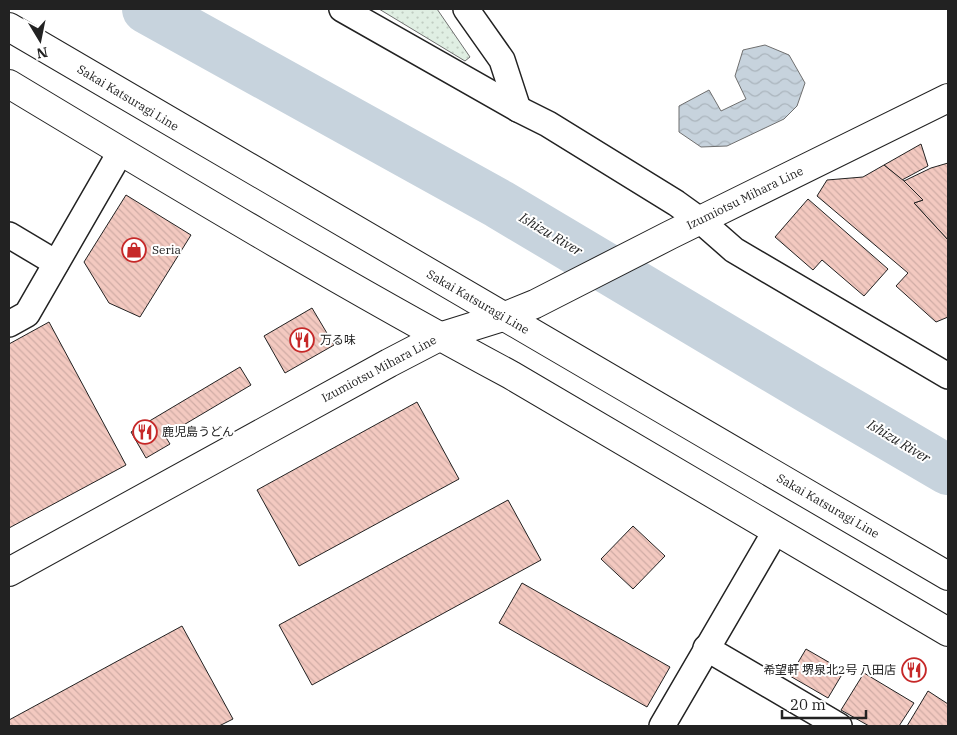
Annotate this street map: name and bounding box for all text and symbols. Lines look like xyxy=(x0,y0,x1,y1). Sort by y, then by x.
north arrow xyxy=(15,15,65,65)
text: N xyxy=(35,43,49,63)
street label: Sakai Katsuragi Line xyxy=(75,61,182,134)
street label: Izumiotsu Mihara Line xyxy=(684,163,806,232)
water label: Ishizu River xyxy=(515,208,587,260)
shop icon: Seria xyxy=(121,237,147,263)
place label: Seria xyxy=(152,242,182,257)
street label: Sakai Katsuragi Line xyxy=(424,266,532,337)
restaurant icon: 万る味 xyxy=(289,327,315,353)
street label: Izumiotsu Mihara Line xyxy=(319,332,439,405)
place label: 万る味 xyxy=(320,332,356,347)
water label: Ishizu River xyxy=(863,415,935,467)
restaurant icon: 鹿児島うどん xyxy=(132,419,158,445)
place label: 鹿児島うどん xyxy=(162,424,234,439)
street label: Sakai Katsuragi Line xyxy=(774,470,882,541)
restaurant icon: 希望軒 堺泉北2号 八田店 xyxy=(901,657,927,683)
place label: 希望軒 堺泉北2号 八田店 xyxy=(763,662,896,677)
scale bar xyxy=(782,688,866,720)
text: 20 m xyxy=(790,695,826,714)

